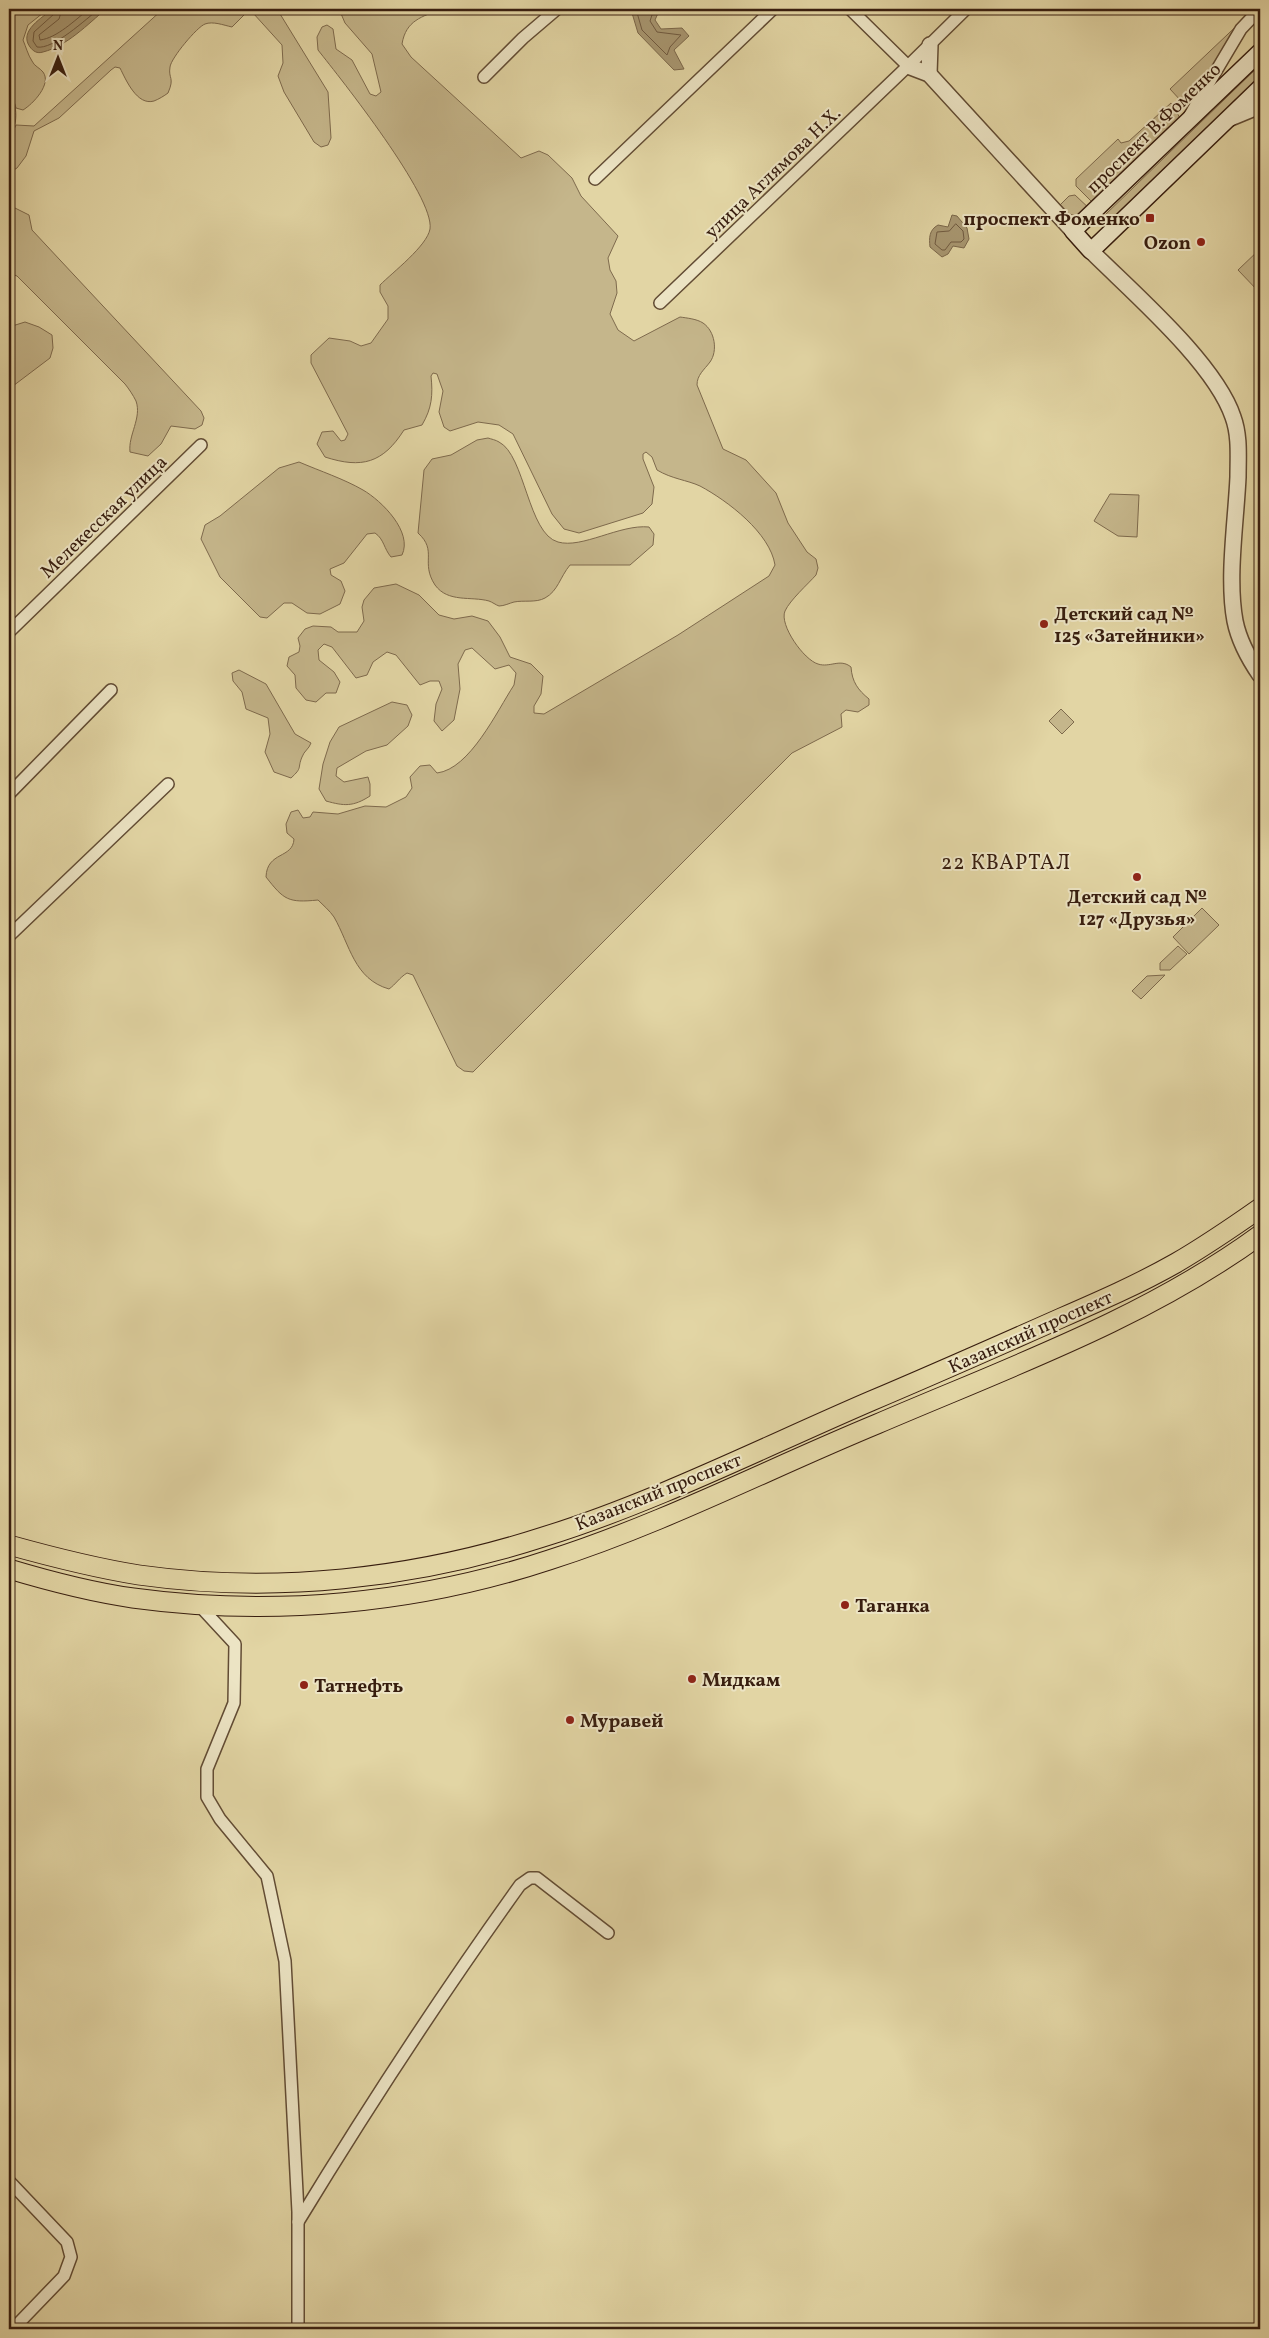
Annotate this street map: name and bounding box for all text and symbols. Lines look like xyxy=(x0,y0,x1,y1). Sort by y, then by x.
north arrow xyxy=(32,32,82,82)
text: N xyxy=(53,37,63,56)
street label: проспект В.Фоменко xyxy=(1081,57,1227,200)
street label: улица Аглямова Н.Х. xyxy=(700,102,847,245)
place label: проспект Фоменко xyxy=(964,207,1140,233)
marker: проспект Фоменко xyxy=(1144,212,1156,224)
place label: Ozon xyxy=(1144,231,1191,257)
marker: Ozon xyxy=(1195,236,1207,248)
street label: Мелекесская улица xyxy=(35,450,174,585)
place label: Детский сад № 125 «Затейники» xyxy=(1054,602,1205,650)
marker: Детский сад № 125 «Затейники» xyxy=(1038,618,1050,630)
district label: 22 КВАРТАЛ xyxy=(941,849,1071,878)
marker: Детский сад № 127 «Друзья» xyxy=(1131,871,1143,883)
place label: Детский сад № 127 «Друзья» xyxy=(1067,885,1207,933)
street label: Казанский проспект xyxy=(944,1285,1117,1381)
street label: Казанский проспект xyxy=(572,1447,746,1538)
place label: Таганка xyxy=(855,1594,930,1620)
marker: Таганка xyxy=(839,1599,851,1611)
place label: Мидкам xyxy=(702,1668,780,1694)
marker: Мидкам xyxy=(686,1673,698,1685)
place label: Татнефть xyxy=(314,1674,403,1700)
marker: Татнефть xyxy=(298,1679,310,1691)
place label: Муравей xyxy=(580,1709,663,1735)
marker: Муравей xyxy=(564,1714,576,1726)

